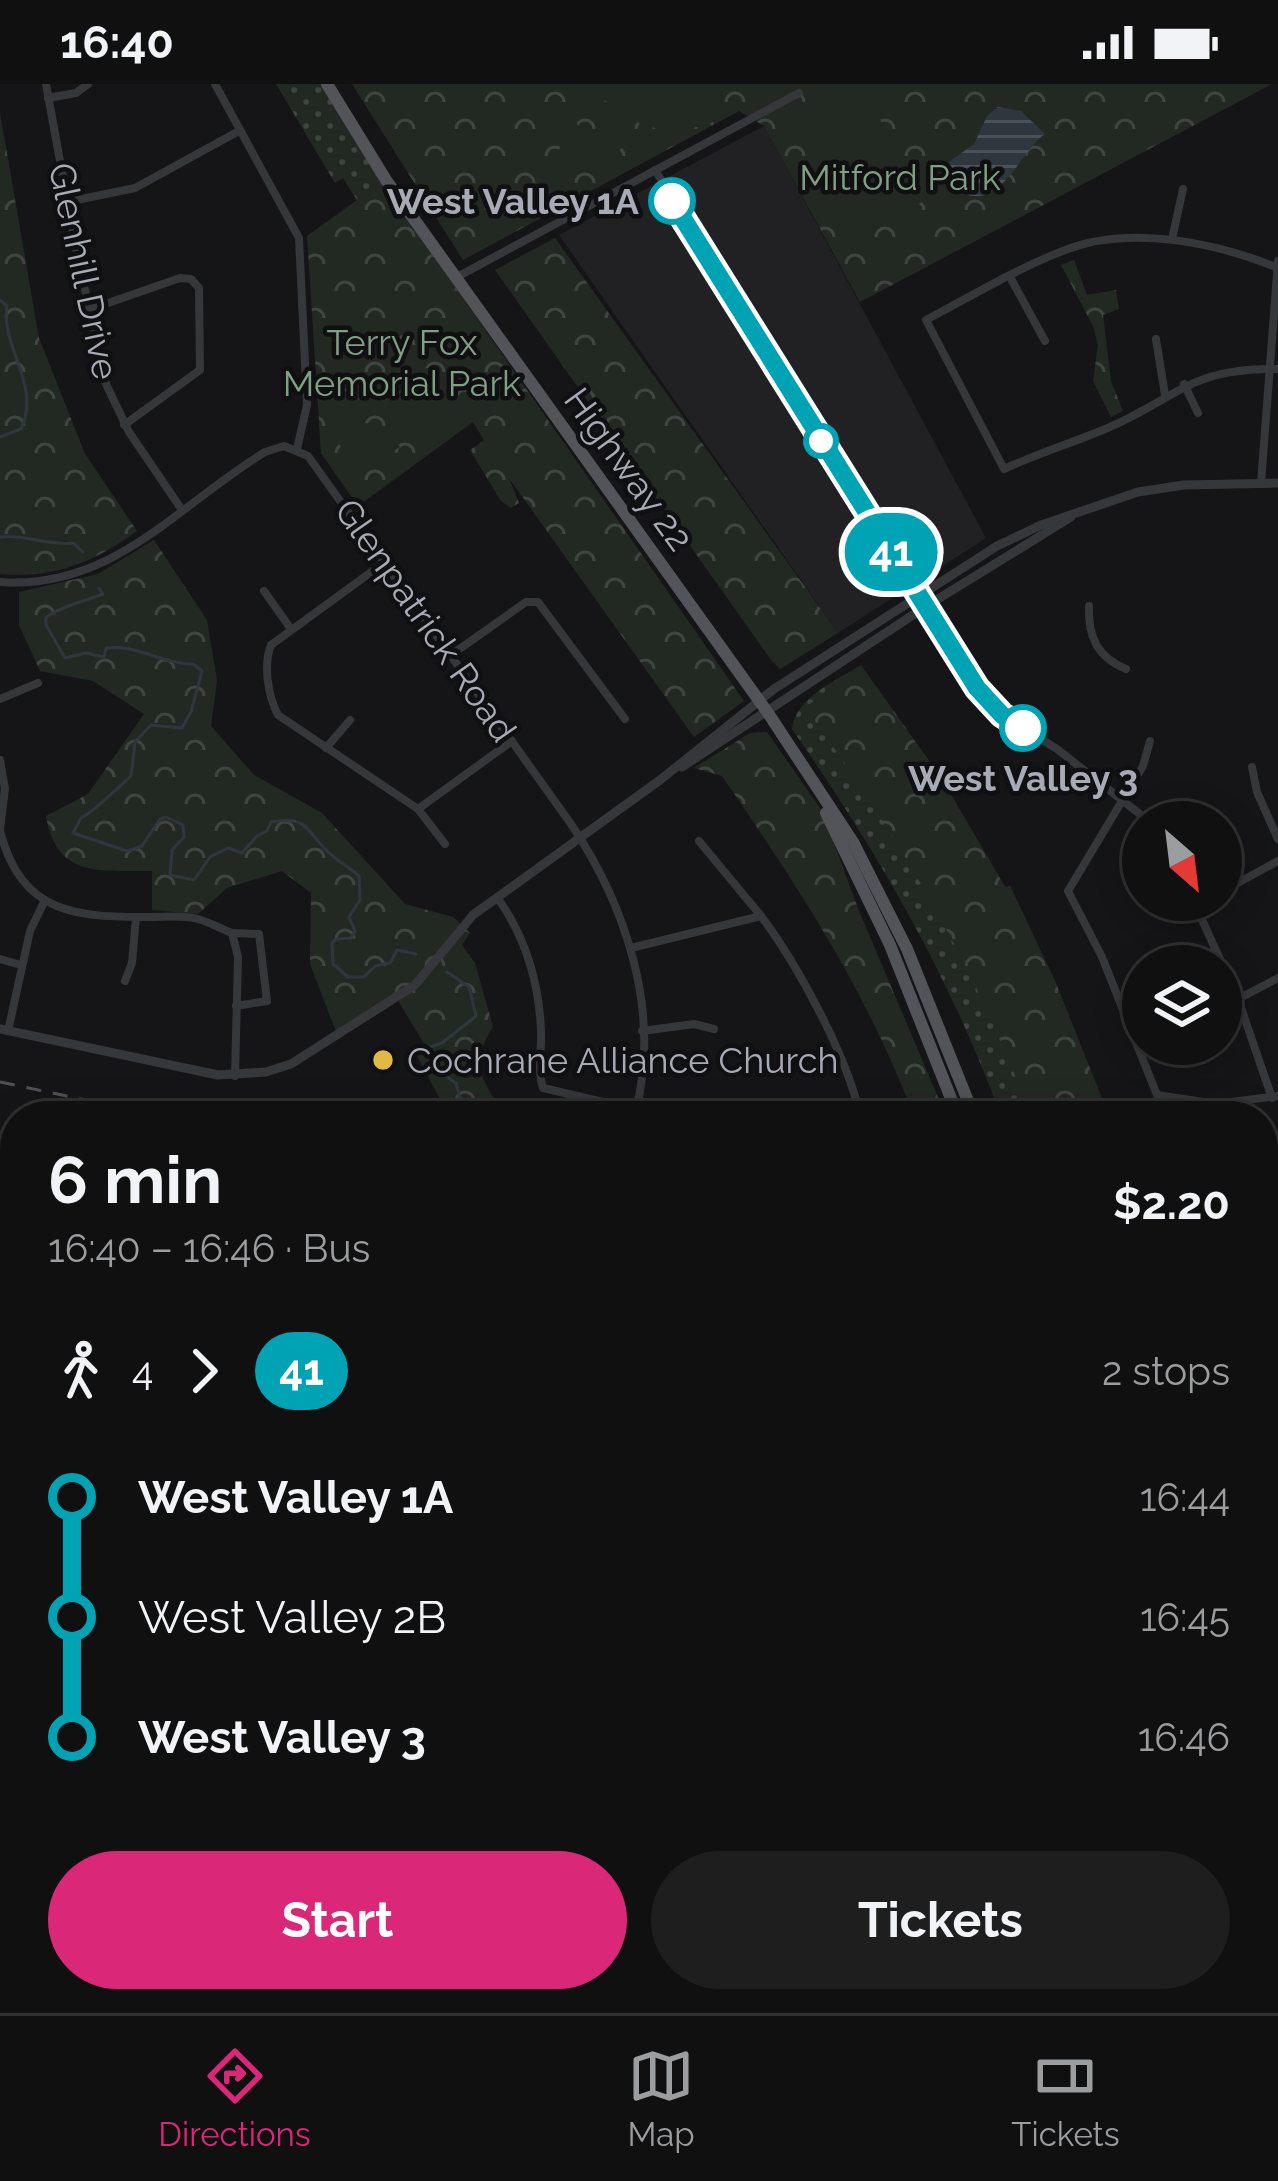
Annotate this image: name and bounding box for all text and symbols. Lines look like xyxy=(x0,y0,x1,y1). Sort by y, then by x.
text: 16:40 xyxy=(60,16,174,69)
park label: Mitford Park xyxy=(799,156,1001,198)
street label: Glenhill Drive xyxy=(41,159,127,383)
marker: West Valley 1A xyxy=(650,179,694,223)
place label: West Valley 1A xyxy=(387,180,640,222)
park label: Terry Fox Memorial Park xyxy=(283,321,521,404)
street label: Highway 22 xyxy=(556,380,702,558)
unlabelled marker xyxy=(805,425,837,457)
street label: Glenpatrick Road xyxy=(327,491,525,749)
line badge: 41 xyxy=(837,513,945,591)
text: 41 xyxy=(869,527,913,576)
marker: West Valley 3 xyxy=(1001,706,1045,750)
place label: West Valley 3 xyxy=(908,757,1138,799)
north arrow xyxy=(1122,801,1242,921)
map controls xyxy=(1122,801,1242,1065)
button: layers xyxy=(1122,945,1242,1065)
place label: Cochrane Alliance Church xyxy=(407,1039,838,1081)
marker: Cochrane Alliance Church xyxy=(370,1047,396,1073)
text: 6 min xyxy=(48,1141,222,1218)
text: $2.20 xyxy=(1113,1177,1230,1230)
text: 16:40 – 16:46 · Bus xyxy=(48,1225,370,1271)
icon: walk xyxy=(48,1338,114,1404)
icon: forward xyxy=(171,1338,237,1404)
text: 41 xyxy=(279,1346,324,1395)
text: 4 xyxy=(132,1348,153,1394)
text: 2 stops xyxy=(1102,1348,1230,1394)
text: West Valley 1A xyxy=(138,1471,453,1524)
text: 16:44 xyxy=(1140,1474,1230,1520)
text: West Valley 2B xyxy=(138,1591,446,1644)
text: 16:45 xyxy=(1140,1594,1230,1640)
text: West Valley 3 xyxy=(138,1711,426,1764)
text: 16:46 xyxy=(1138,1714,1230,1760)
button: Start xyxy=(48,1851,627,1989)
button: Tickets xyxy=(651,1851,1230,1989)
tab: Directions xyxy=(158,2043,311,2154)
tab: Map xyxy=(627,2043,695,2154)
tab: Tickets xyxy=(1011,2043,1120,2154)

